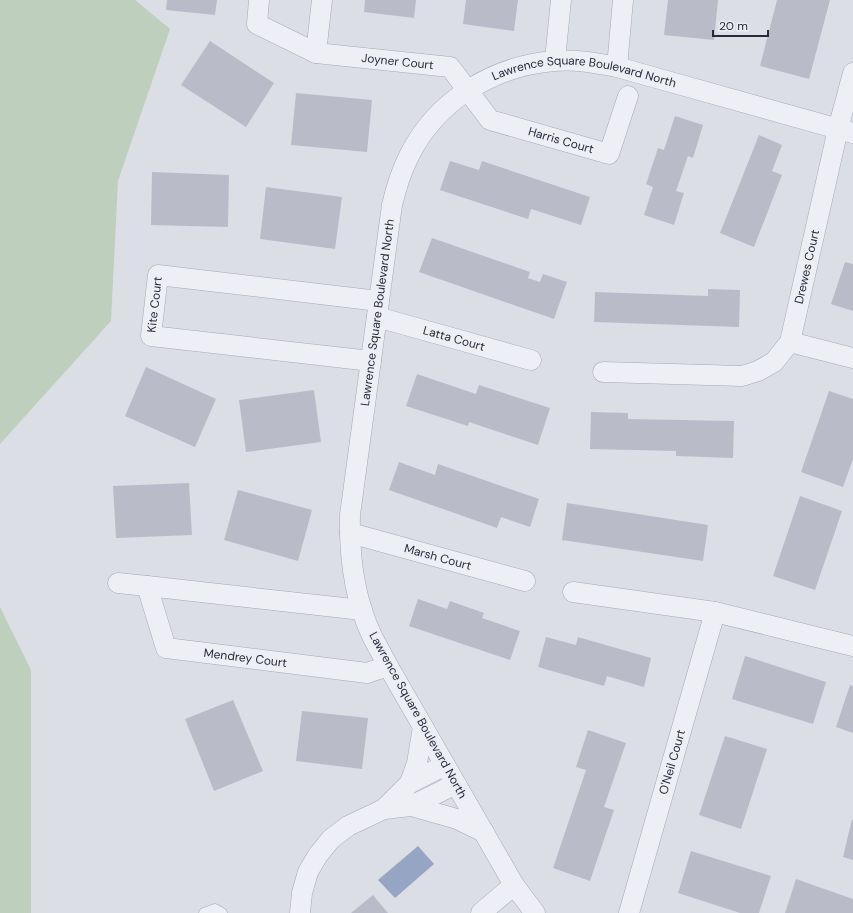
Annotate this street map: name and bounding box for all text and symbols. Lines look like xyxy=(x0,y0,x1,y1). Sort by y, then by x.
scale bar xyxy=(713,12,768,38)
text: 20 m xyxy=(719,18,748,34)
street label: Joyner Court xyxy=(361,50,435,73)
street label: Lawrence Square Boulevard North xyxy=(489,52,678,91)
street label: Harris Court xyxy=(526,123,596,157)
street label: Lawrence Square Boulevard North xyxy=(357,218,398,407)
street label: Drewes Court xyxy=(791,228,823,305)
street label: Kite Court xyxy=(143,275,166,333)
street label: Latta Court xyxy=(421,322,487,355)
street label: Marsh Court xyxy=(402,540,473,574)
street label: Lawrence Square Boulevard North xyxy=(365,629,471,801)
street label: Mendrey Court xyxy=(203,645,288,671)
street label: O'Neil Court xyxy=(655,727,689,796)

